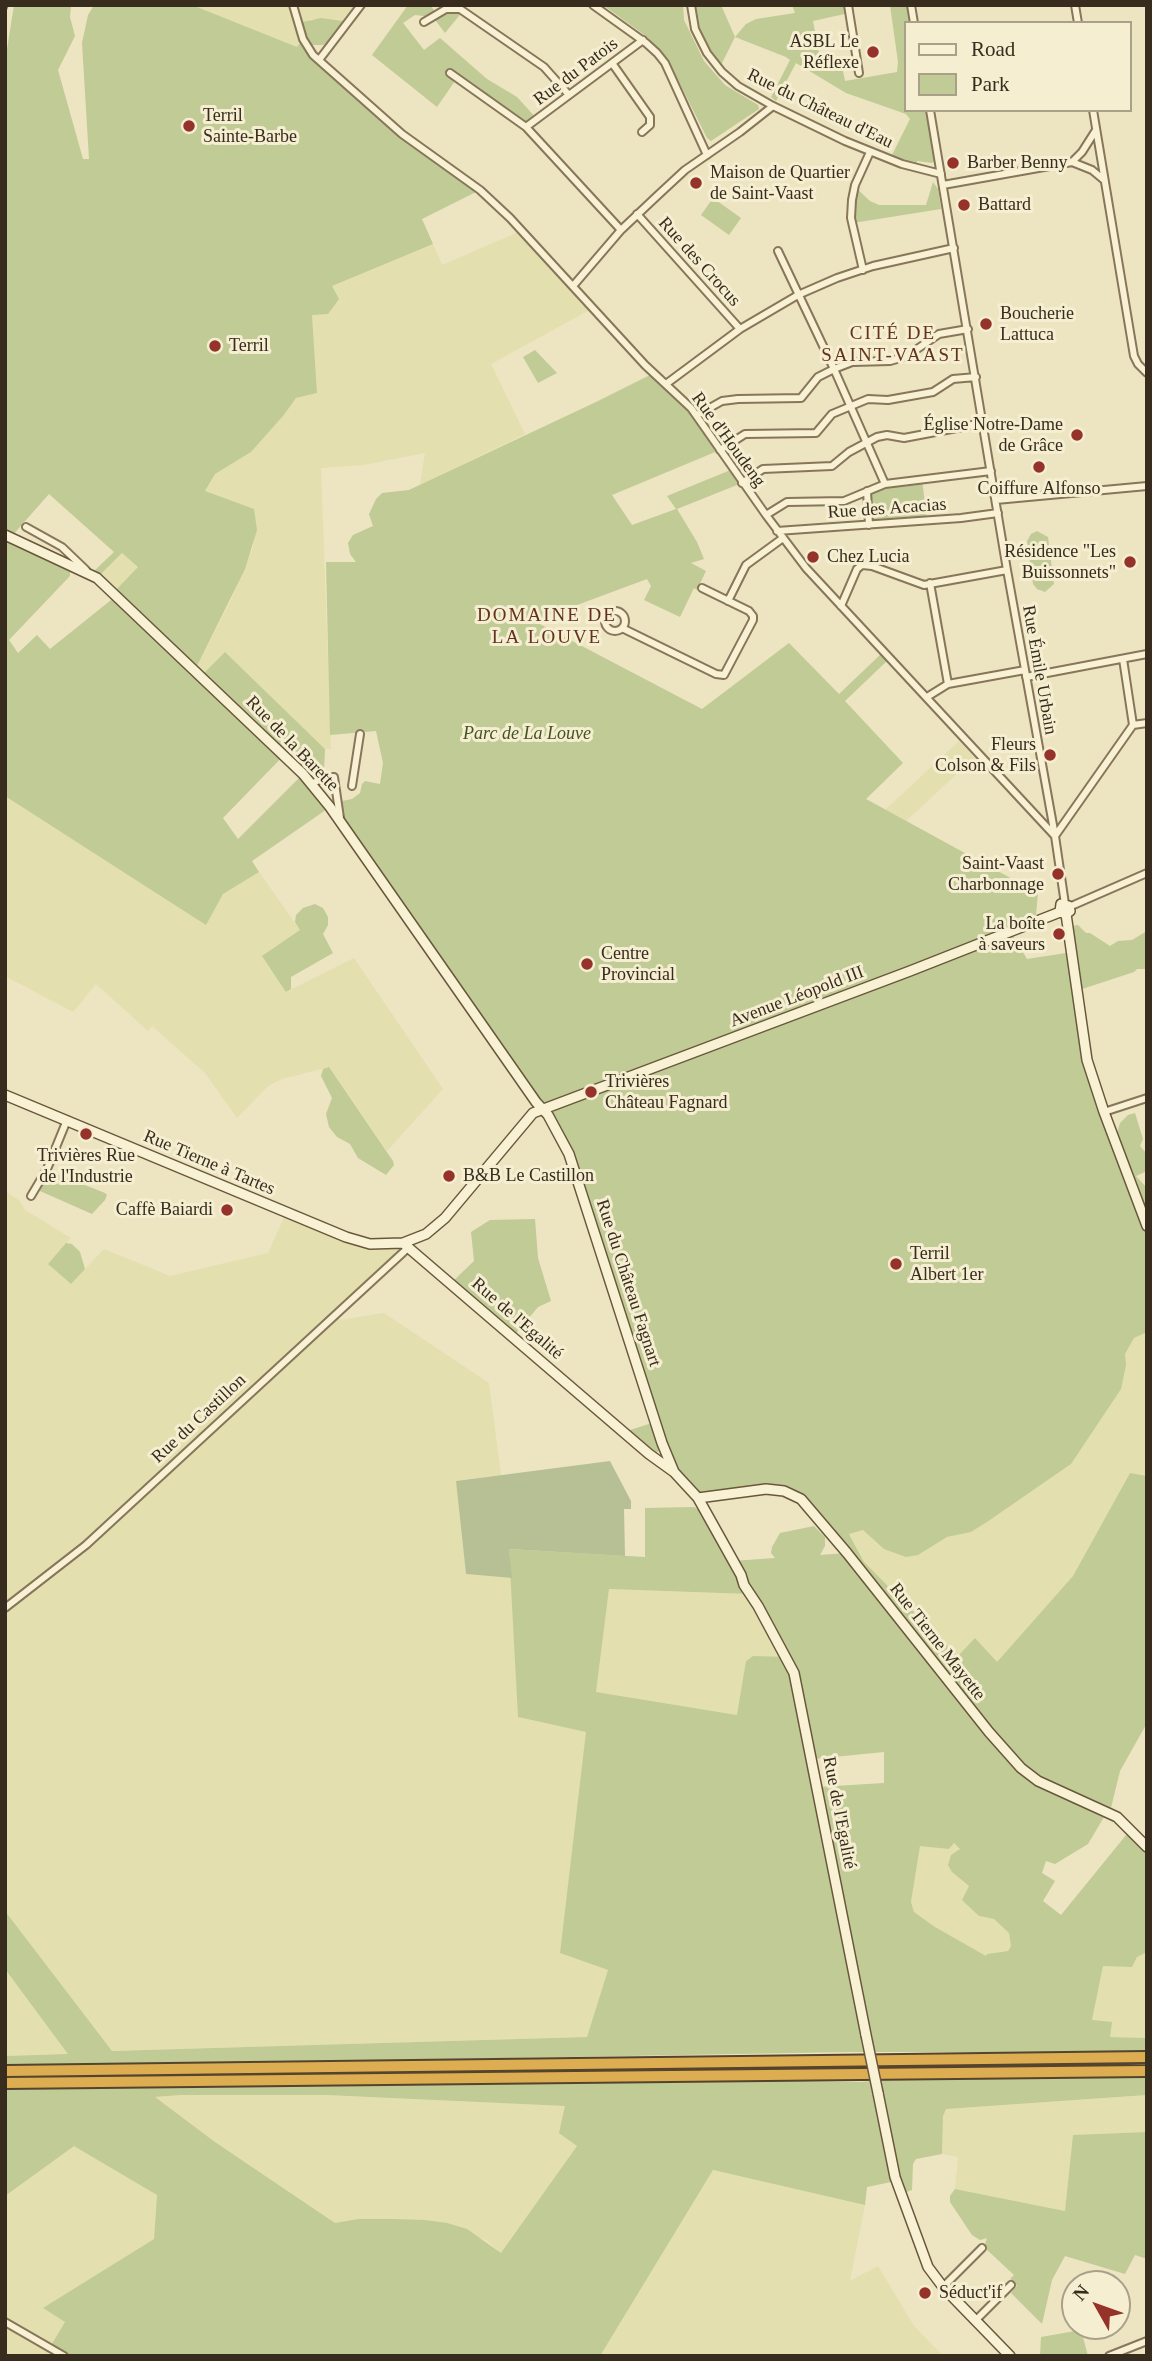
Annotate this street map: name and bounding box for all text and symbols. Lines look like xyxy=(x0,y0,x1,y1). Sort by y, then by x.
legend xyxy=(904,21,1131,112)
place label: ASBL Le Réflexe xyxy=(790,31,859,74)
street label: Rue du Patois xyxy=(530,33,622,111)
text: Road xyxy=(971,37,1015,61)
marker: ASBL Le Réflexe xyxy=(865,44,881,60)
street label: Rue du Château d'Eau xyxy=(743,64,897,154)
text: Park xyxy=(971,72,1010,96)
place label: Terril Sainte-Barbe xyxy=(203,105,297,148)
marker: Terril Sainte-Barbe xyxy=(181,118,197,134)
place label: Barber Benny xyxy=(967,152,1067,174)
marker: Barber Benny xyxy=(945,155,961,171)
place label: Maison de Quartier de Saint-Vaast xyxy=(710,162,850,204)
marker: Maison de Quartier de Saint-Vaast xyxy=(688,175,704,191)
place label: Battard xyxy=(978,194,1031,216)
marker: Battard xyxy=(956,197,972,213)
street label: Rue des Crocus xyxy=(653,213,745,311)
place label: Boucherie Lattuca xyxy=(1000,303,1074,346)
marker: Boucherie Lattuca xyxy=(978,316,994,332)
district label: CITÉ DE SAINT-VAAST xyxy=(823,323,963,367)
place label: Terril xyxy=(229,335,269,357)
marker: Terril xyxy=(207,338,223,354)
street label: Rue d'Houdeng xyxy=(686,388,770,492)
place label: Église Notre-Dame de Grâce xyxy=(924,414,1063,457)
marker: Église Notre-Dame de Grâce xyxy=(1069,427,1085,443)
marker: Coiffure Alfonso xyxy=(1031,459,1047,475)
place label: Coiffure Alfonso xyxy=(977,478,1101,500)
street label: Rue des Acacias xyxy=(827,494,947,524)
place label: Résidence "Les Buissonnets" xyxy=(1004,541,1116,584)
place label: Chez Lucia xyxy=(827,546,909,568)
marker: Chez Lucia xyxy=(805,549,821,565)
marker: Résidence "Les Buissonnets" xyxy=(1122,554,1138,570)
street label: Rue Émile Urbain xyxy=(1017,604,1061,736)
district label: DOMAINE DE LA LOUVE xyxy=(478,605,616,649)
street label: Rue de la Barette xyxy=(241,692,343,796)
park label: Parc de La Louve xyxy=(463,723,591,745)
place label: Fleurs Colson & Fils xyxy=(935,734,1036,776)
marker: Fleurs Colson & Fils xyxy=(1042,747,1058,763)
place label: Saint-Vaast Charbonnage xyxy=(948,853,1044,896)
marker: Saint-Vaast Charbonnage xyxy=(1050,866,1066,882)
place label: La boîte à saveurs xyxy=(979,913,1045,956)
marker: La boîte à saveurs xyxy=(1051,926,1067,942)
place label: Centre Provincial xyxy=(601,943,675,986)
marker: Centre Provincial xyxy=(579,956,595,972)
street label: Avenue Léopold III xyxy=(727,962,867,1032)
place label: Trivières Château Fagnard xyxy=(605,1071,727,1114)
marker: Trivières Château Fagnard xyxy=(583,1084,599,1100)
marker: Trivières Rue de l'Industrie xyxy=(78,1126,94,1142)
street label: Rue Tierne à Tartes xyxy=(140,1126,278,1200)
place label: Trivières Rue de l'Industrie xyxy=(37,1145,135,1188)
place label: B&B Le Castillon xyxy=(463,1165,594,1187)
marker: B&B Le Castillon xyxy=(441,1168,457,1184)
street label: Rue du Château Fagnart xyxy=(591,1197,665,1369)
place label: Caffè Baiardi xyxy=(116,1199,213,1221)
marker: Caffè Baiardi xyxy=(219,1202,235,1218)
place label: Terril Albert 1er xyxy=(910,1243,983,1286)
marker: Terril Albert 1er xyxy=(888,1256,904,1272)
street label: Rue de l'Egalité xyxy=(467,1273,567,1365)
street label: Rue du Castillon xyxy=(147,1370,251,1468)
street label: Rue Tierne Mayette xyxy=(884,1579,990,1705)
street label: Rue de l'Egalité xyxy=(818,1755,860,1871)
north arrow xyxy=(1061,2270,1131,2340)
text: N xyxy=(1069,2280,1094,2304)
place label: Séduct'if xyxy=(939,2282,1002,2304)
marker: Séduct'if xyxy=(917,2285,933,2301)

